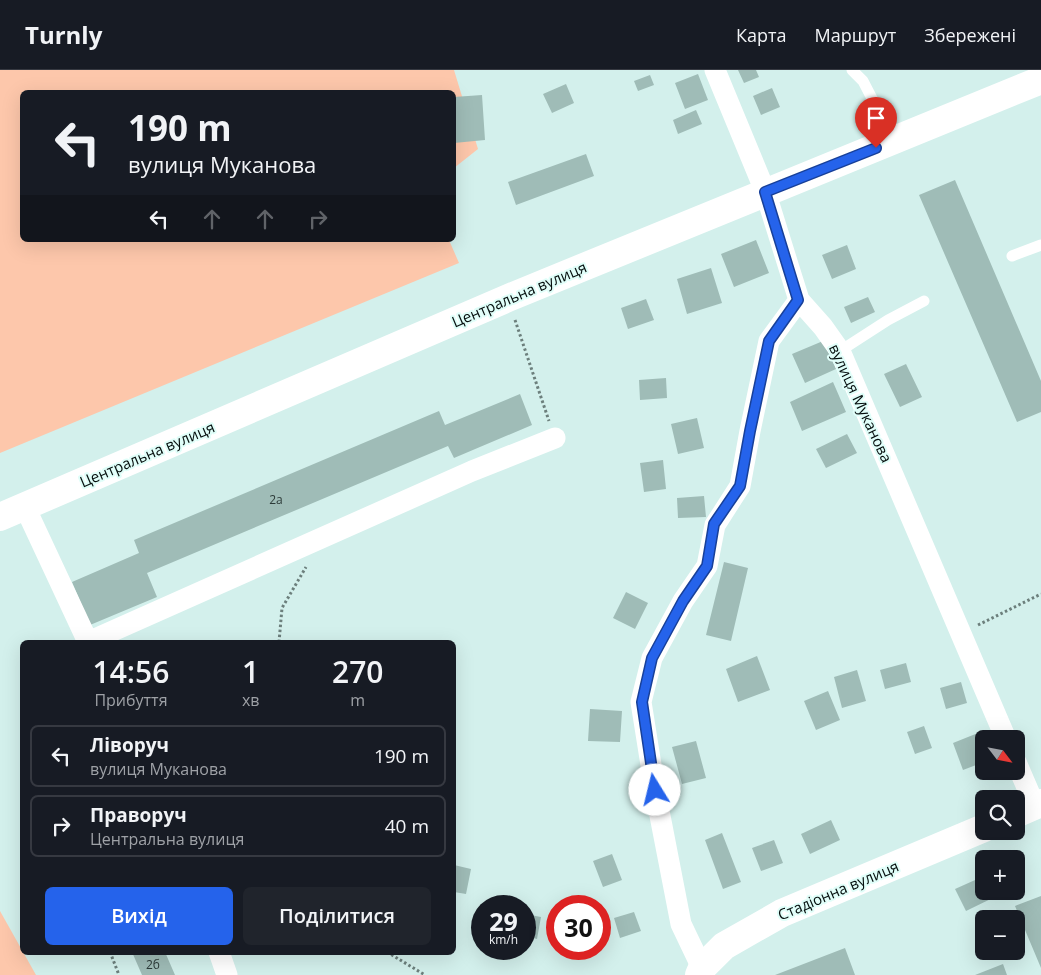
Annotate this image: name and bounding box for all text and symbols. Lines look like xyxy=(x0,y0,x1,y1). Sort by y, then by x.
text: Turnly xyxy=(25,18,102,51)
text: Карта xyxy=(736,23,787,47)
text: Маршрут xyxy=(815,23,896,47)
text: Збережені xyxy=(924,23,1016,47)
pin xyxy=(855,97,897,148)
text: 190 m xyxy=(128,104,232,151)
icon: arrive xyxy=(862,104,890,132)
icon: left xyxy=(45,110,110,175)
text: вулиця Муканова xyxy=(128,149,316,179)
icon: left xyxy=(145,205,173,233)
icon: ahead xyxy=(198,205,226,233)
icon: ahead xyxy=(251,205,279,233)
icon: right xyxy=(304,205,332,233)
street label: Центральна вулиця xyxy=(449,257,589,331)
street label: вулиця Муканова xyxy=(825,341,897,465)
street label: Центральна вулиця xyxy=(77,417,217,491)
house number: 2а xyxy=(269,491,283,508)
text: 14:56 xyxy=(93,651,169,692)
text: 1 xyxy=(242,651,259,692)
text: 270 xyxy=(332,651,383,692)
text: Прибуття xyxy=(94,689,167,711)
text: хв xyxy=(242,689,259,711)
text: m xyxy=(350,689,365,711)
north arrow xyxy=(975,730,1025,780)
map controls xyxy=(975,730,1025,960)
text: Ліворуч xyxy=(90,732,169,758)
icon: left xyxy=(47,742,75,770)
text: 190 m xyxy=(374,743,429,769)
text: вулиця Муканова xyxy=(90,758,227,780)
position arrow xyxy=(628,763,680,815)
button: search xyxy=(975,790,1025,840)
text: Праворуч xyxy=(90,802,187,828)
icon: right xyxy=(47,812,75,840)
text: 40 m xyxy=(385,813,429,839)
text: Центральна вулиця xyxy=(90,828,244,850)
button: + xyxy=(975,850,1025,900)
street label: Стадіонна вулиця xyxy=(775,856,901,924)
button: Вихід xyxy=(45,887,233,945)
button: Поділитися xyxy=(243,887,431,945)
speed limit sign: 30 xyxy=(546,895,611,960)
text: 29 xyxy=(489,904,518,938)
button: − xyxy=(975,910,1025,960)
text: km/h xyxy=(489,931,518,948)
house number: 2б xyxy=(146,956,160,973)

